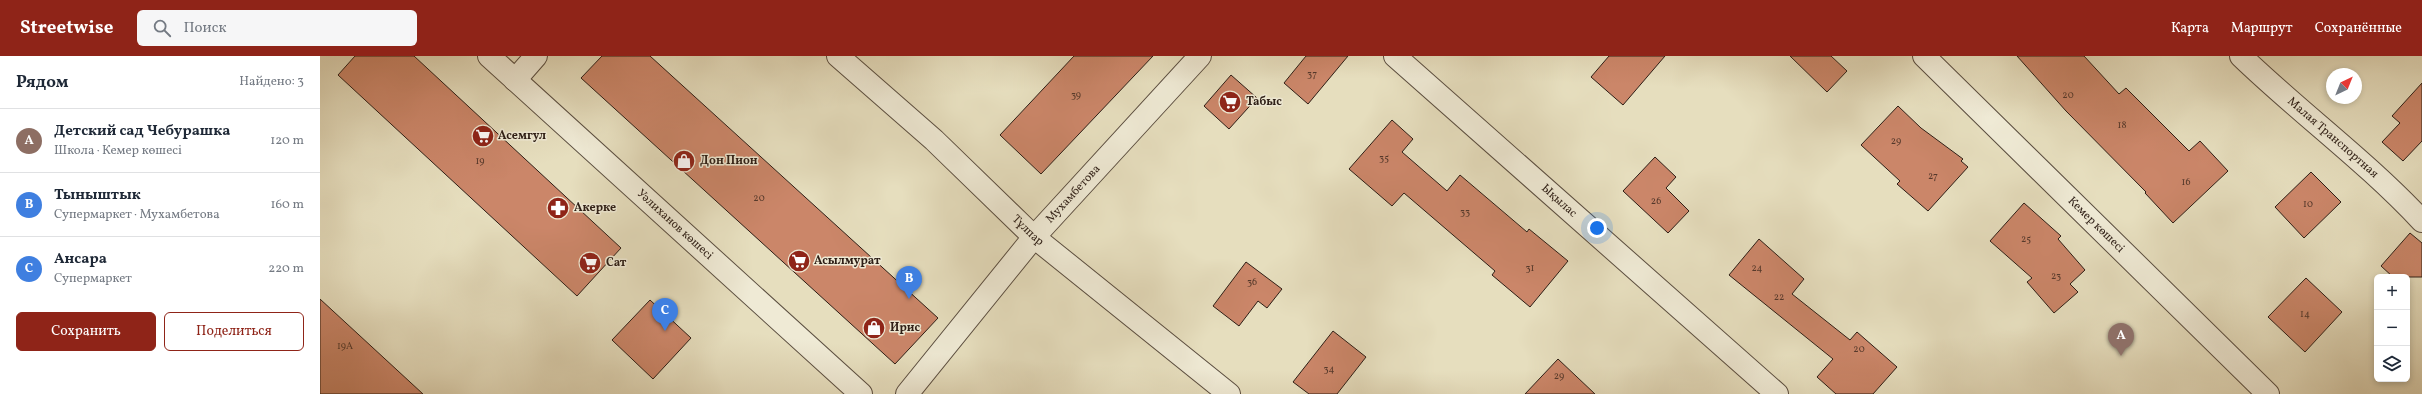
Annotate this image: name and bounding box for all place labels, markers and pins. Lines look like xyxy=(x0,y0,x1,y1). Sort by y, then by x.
supermarket icon: Табыс xyxy=(1217,89,1243,115)
place label: Табыс xyxy=(1246,94,1282,110)
supermarket icon: Асемгул xyxy=(470,123,496,149)
place label: Асемгул xyxy=(498,128,546,144)
shop icon: Дон Пион xyxy=(671,148,697,174)
place label: Дон Пион xyxy=(700,153,758,169)
pharmacy icon: Акерке xyxy=(545,195,571,221)
place label: Акерке xyxy=(574,200,616,216)
supermarket icon: Асылмурат xyxy=(786,248,812,274)
supermarket icon: Сат xyxy=(577,250,603,276)
place label: Асылмурат xyxy=(814,253,881,269)
place label: Сат xyxy=(606,255,627,271)
pin: B xyxy=(896,266,922,299)
pin: C xyxy=(652,298,678,331)
shop icon: Ирис xyxy=(861,315,887,341)
place label: Ирис xyxy=(890,320,921,336)
pin: A xyxy=(2108,323,2134,356)

